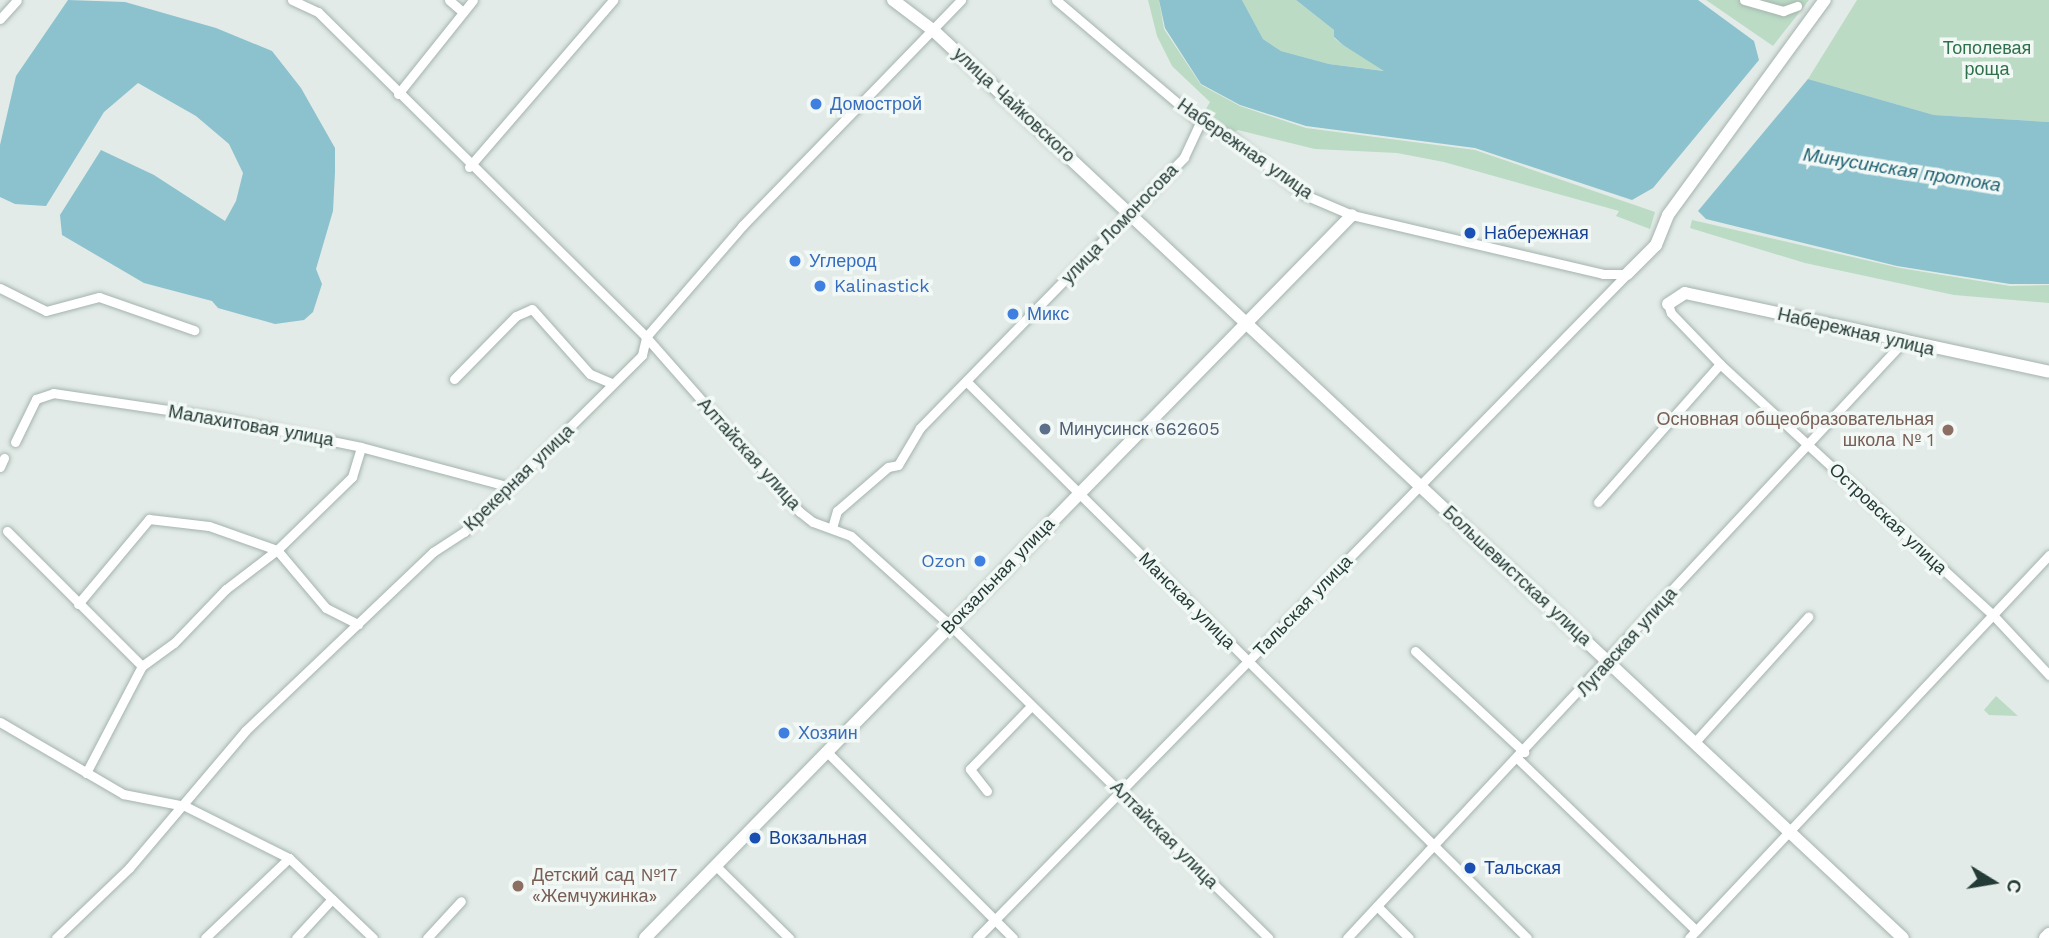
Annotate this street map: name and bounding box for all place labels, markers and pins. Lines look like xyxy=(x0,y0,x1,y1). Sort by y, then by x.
place label: Домострой xyxy=(830,93,922,115)
marker: Домострой xyxy=(808,96,824,112)
place label: Набережная xyxy=(1484,222,1589,244)
marker: Набережная xyxy=(1462,225,1478,241)
place label: Углерод xyxy=(809,250,876,272)
marker: Углерод xyxy=(787,253,803,269)
place label: Kalinastick xyxy=(834,275,929,297)
marker: Kalinastick xyxy=(812,278,828,294)
place label: Микс xyxy=(1027,303,1069,325)
marker: Микс xyxy=(1005,306,1021,322)
place label: Основная общеобразовательная школа № 1 xyxy=(1656,409,1934,452)
place label: Минусинск 662605 xyxy=(1059,418,1220,440)
marker: Минусинск 662605 xyxy=(1037,421,1053,437)
marker: Основная общеобразовательная школа № 1 xyxy=(1940,422,1956,438)
place label: Ozon xyxy=(921,550,966,572)
marker: Ozon xyxy=(972,553,988,569)
place label: Хозяин xyxy=(798,722,858,744)
marker: Хозяин xyxy=(776,725,792,741)
place label: Вокзальная xyxy=(769,827,867,849)
marker: Вокзальная xyxy=(747,830,763,846)
place label: Тальская xyxy=(1484,857,1561,879)
marker: Тальская xyxy=(1462,860,1478,876)
place label: Детский сад №17 «Жемчужинка» xyxy=(532,865,677,908)
marker: Детский сад №17 «Жемчужинка» xyxy=(510,878,526,894)

